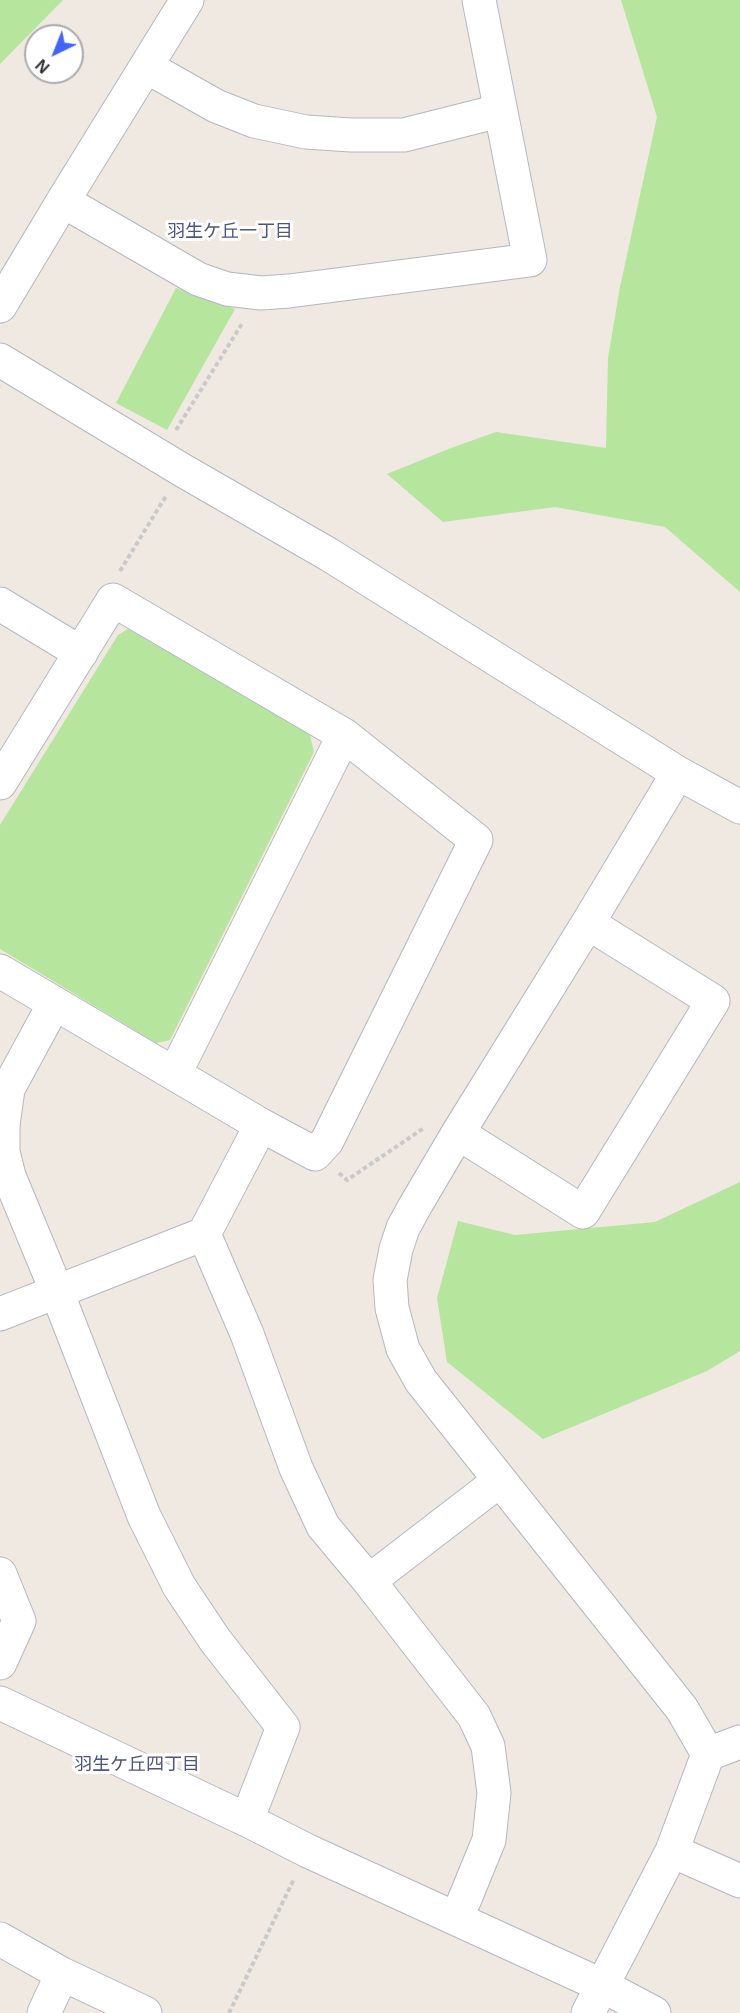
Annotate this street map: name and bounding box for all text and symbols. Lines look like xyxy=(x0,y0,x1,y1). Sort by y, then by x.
north arrow xyxy=(24,24,84,84)
text: N xyxy=(33,56,53,76)
district label: 羽生ケ丘一丁目 xyxy=(167,221,293,243)
district label: 羽生ケ丘四丁目 xyxy=(74,1754,200,1776)

